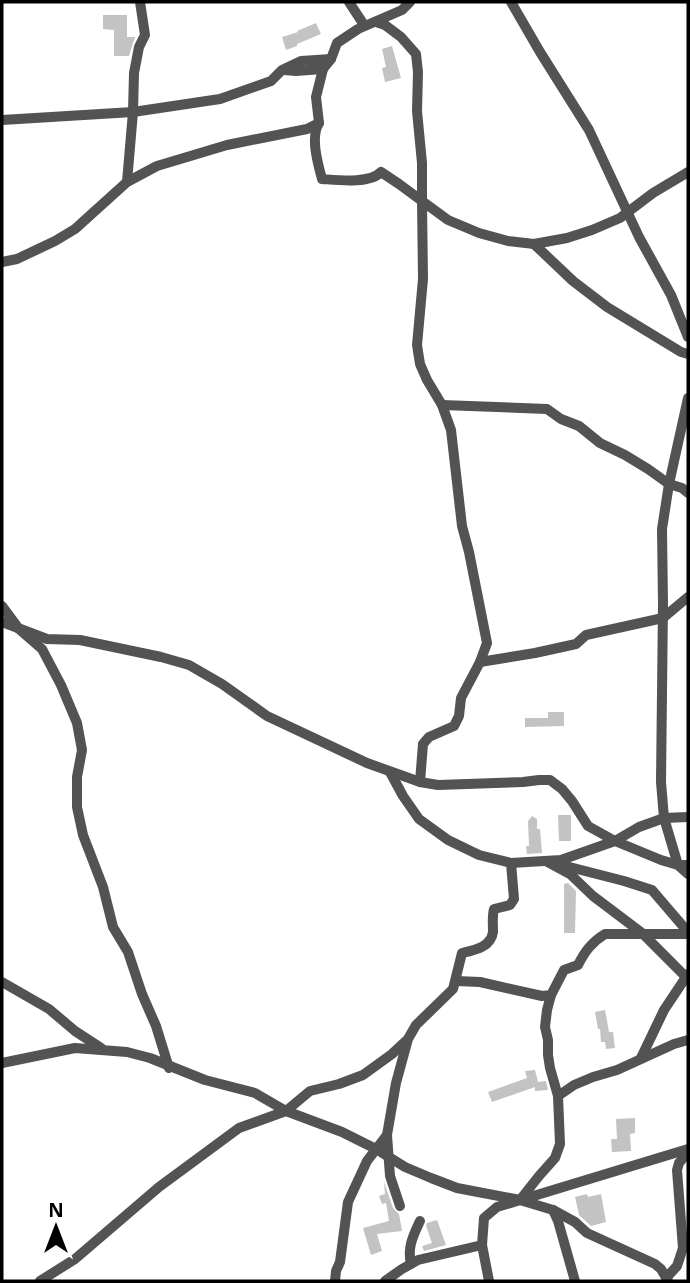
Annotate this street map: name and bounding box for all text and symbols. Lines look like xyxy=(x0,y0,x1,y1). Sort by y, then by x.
north arrow xyxy=(21,1192,91,1262)
text: N xyxy=(48,1197,64,1223)

